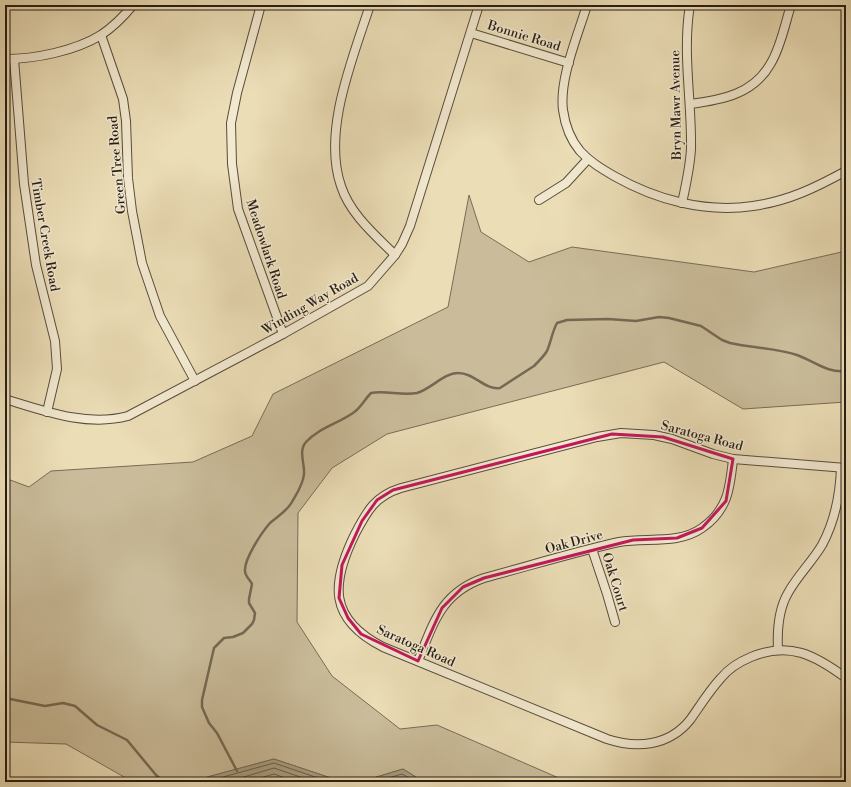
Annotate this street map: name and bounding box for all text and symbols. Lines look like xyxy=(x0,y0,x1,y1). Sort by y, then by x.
street label: Bonnie Road xyxy=(485,17,563,55)
street label: Bryn Mawr Avenue xyxy=(667,49,685,161)
street label: Green Tree Road xyxy=(105,115,129,215)
street label: Timber Creek Road xyxy=(27,177,63,293)
street label: Meadowlark Road xyxy=(242,197,290,301)
street label: Winding Way Road xyxy=(258,270,362,339)
street label: Saratoga Road xyxy=(659,417,745,455)
street label: Oak Drive xyxy=(543,526,605,557)
street label: Oak Court xyxy=(599,551,632,614)
street label: Saratoga Road xyxy=(374,622,458,671)

